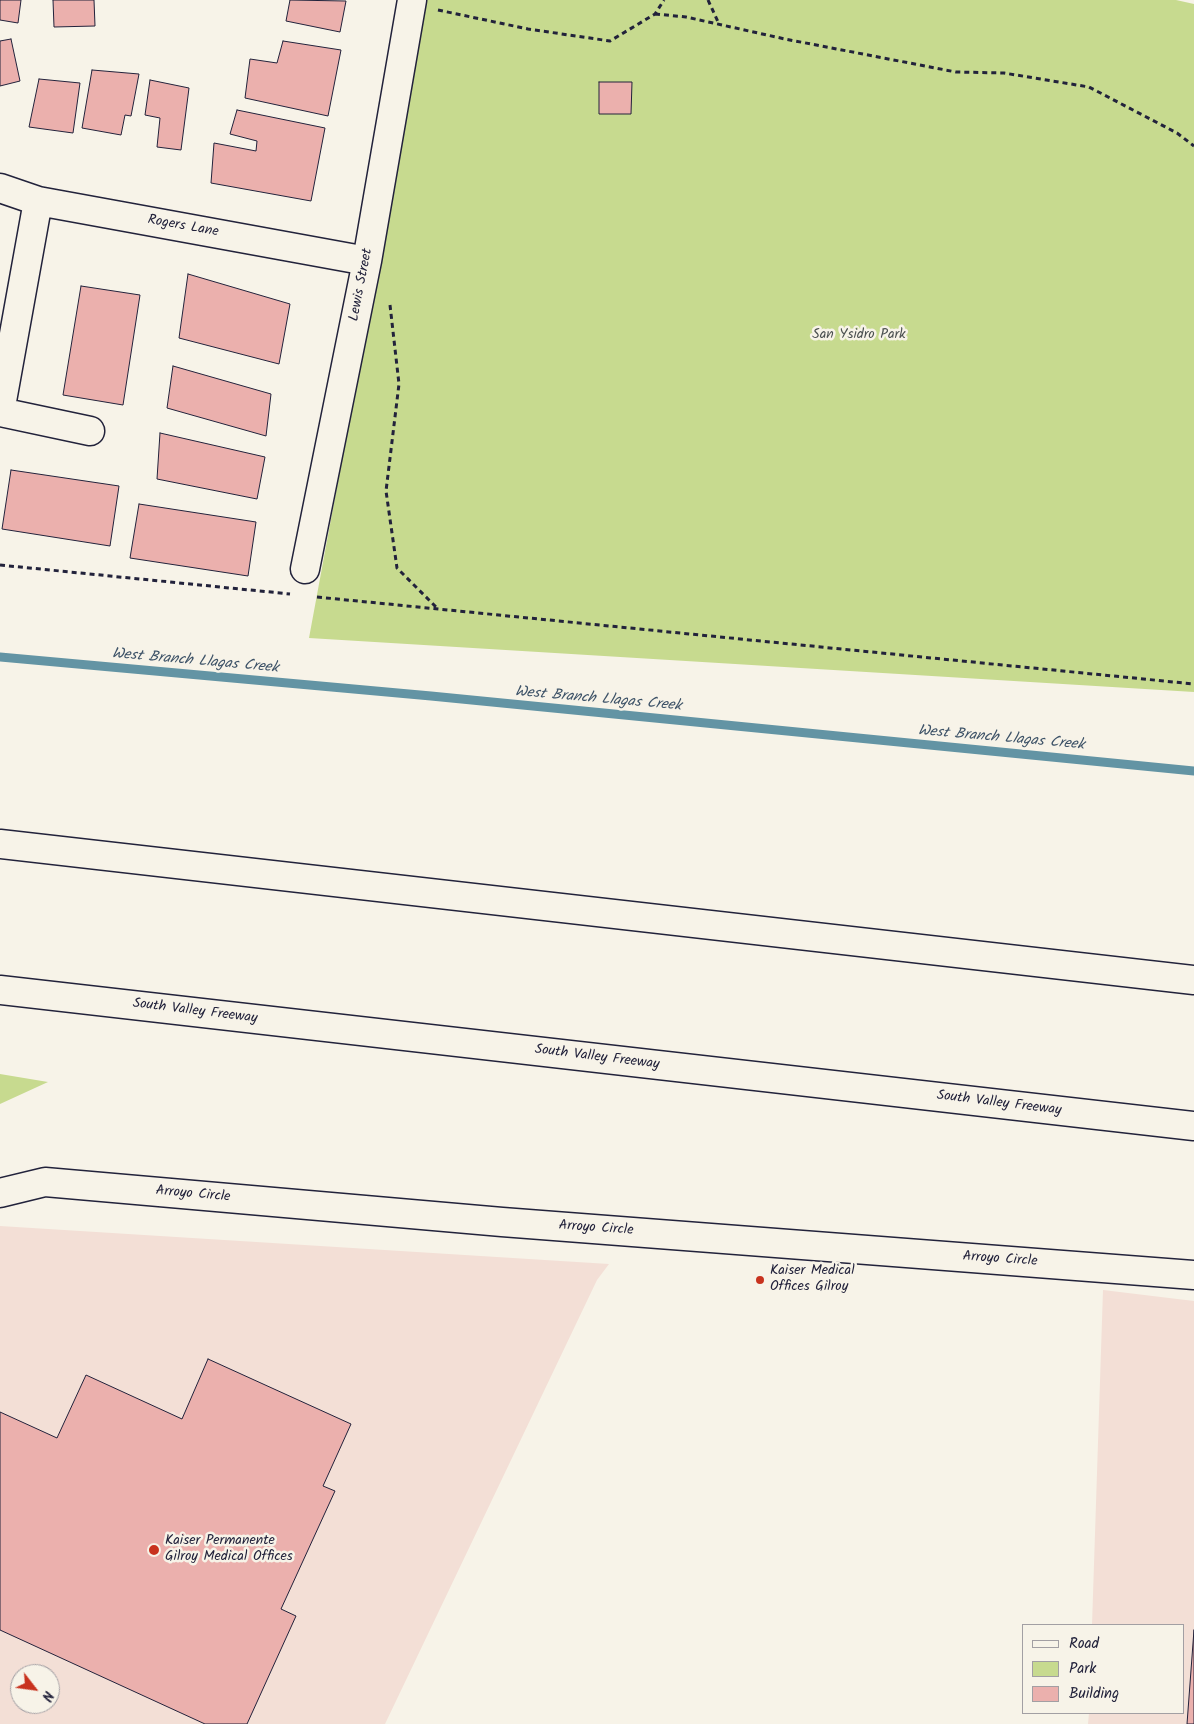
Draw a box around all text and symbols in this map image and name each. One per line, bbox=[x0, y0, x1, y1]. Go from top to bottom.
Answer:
street label: Rogers Lane bbox=[146, 213, 220, 241]
street label: Lewis Street bbox=[347, 247, 377, 323]
park label: San Ysidro Park bbox=[812, 328, 906, 344]
water label: West Branch Llagas Creek bbox=[111, 646, 279, 678]
water label: West Branch Llagas Creek bbox=[514, 684, 682, 716]
water label: West Branch Llagas Creek bbox=[917, 723, 1085, 755]
street label: South Valley Freeway bbox=[132, 996, 258, 1028]
street label: South Valley Freeway bbox=[534, 1042, 660, 1074]
street label: South Valley Freeway bbox=[936, 1088, 1062, 1120]
street label: Arroyo Circle bbox=[155, 1183, 231, 1207]
street label: Arroyo Circle bbox=[558, 1218, 634, 1240]
street label: Arroyo Circle bbox=[962, 1249, 1038, 1271]
place label: Kaiser Medical Offices Gilroy bbox=[770, 1264, 855, 1296]
marker: Kaiser Medical Offices Gilroy bbox=[754, 1274, 766, 1286]
place label: Kaiser Permanente Gilroy Medical Offices bbox=[165, 1534, 293, 1566]
marker: Kaiser Permanente Gilroy Medical Offices bbox=[147, 1543, 161, 1557]
legend bbox=[1022, 1624, 1184, 1714]
text: Road bbox=[1069, 1632, 1099, 1656]
text: Park bbox=[1069, 1657, 1096, 1681]
north arrow bbox=[10, 1664, 60, 1714]
text: Building bbox=[1069, 1682, 1119, 1706]
text: N bbox=[35, 1687, 59, 1705]

